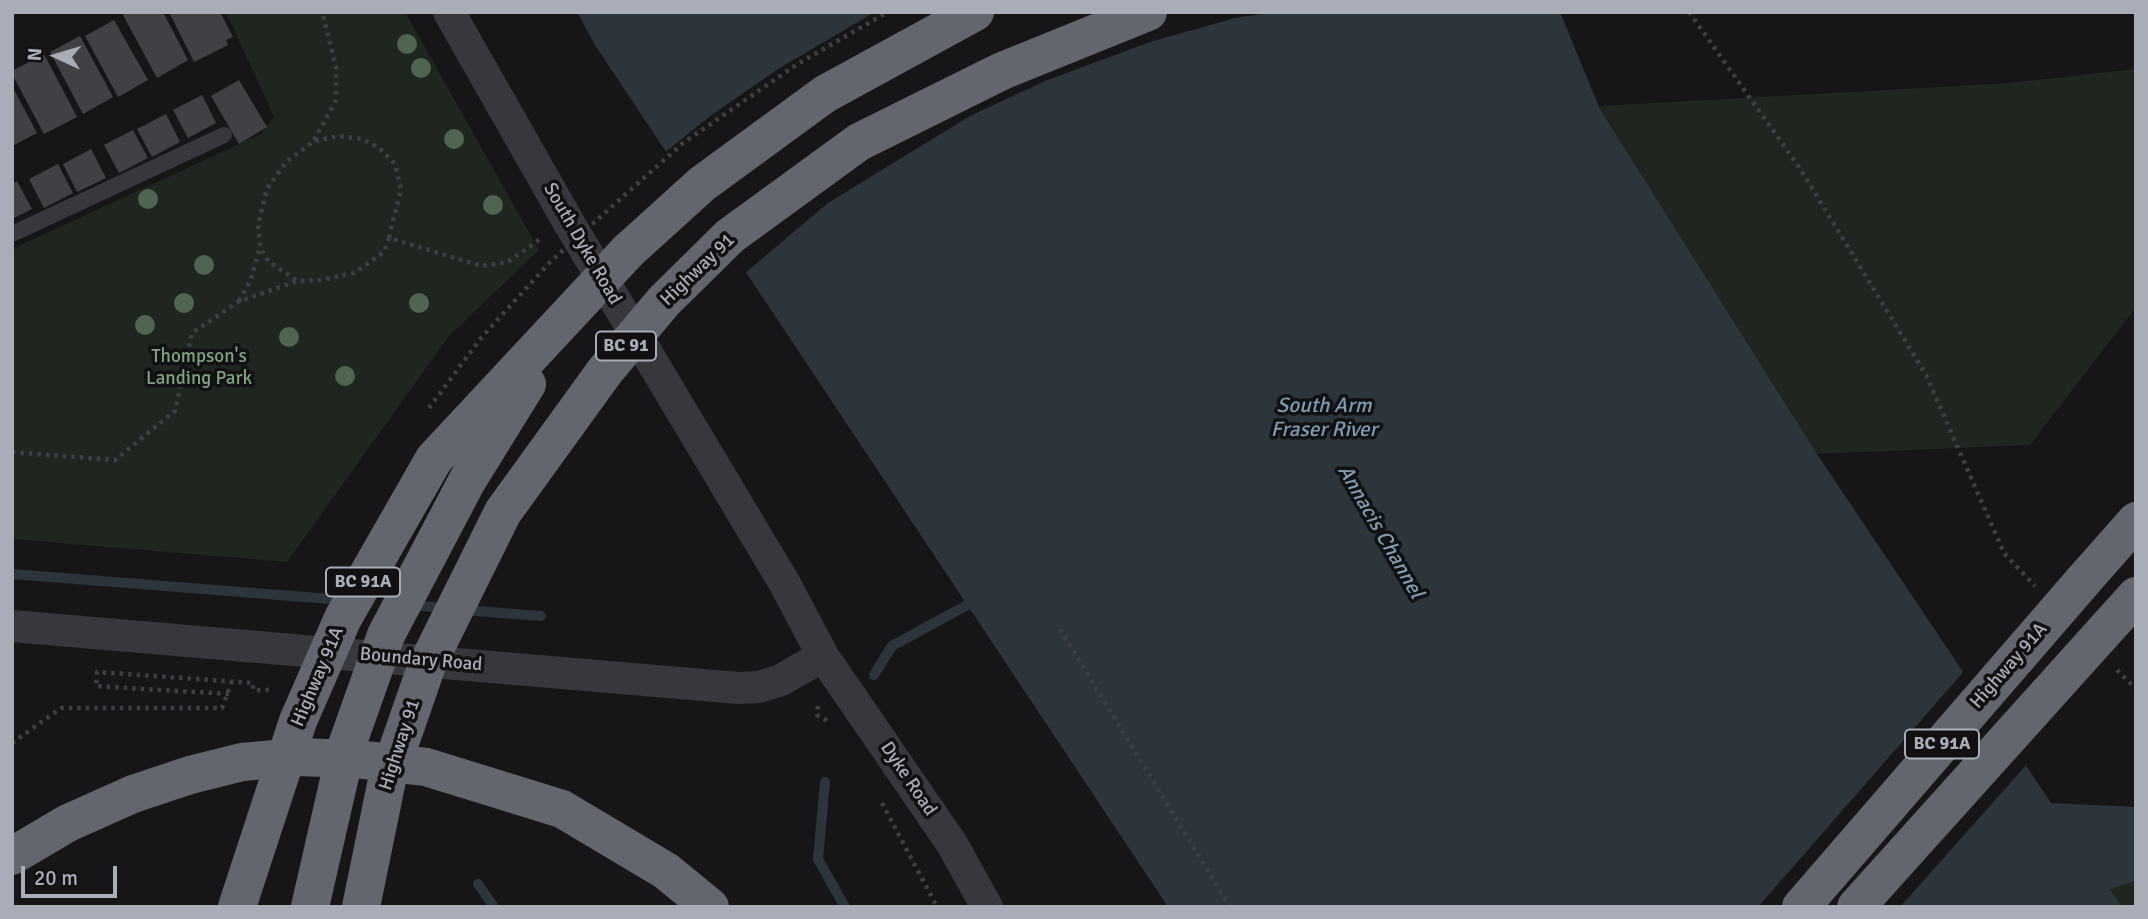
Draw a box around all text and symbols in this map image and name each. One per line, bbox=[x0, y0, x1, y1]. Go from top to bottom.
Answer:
north arrow bbox=[21, 21, 91, 91]
text: N bbox=[23, 47, 47, 62]
street label: South Dyke Road bbox=[538, 179, 626, 309]
street label: Highway 91 bbox=[656, 229, 740, 311]
road number: BC 91 bbox=[596, 332, 656, 360]
park label: Thompson's Landing Park bbox=[146, 346, 252, 390]
water label: South Arm Fraser River bbox=[1271, 393, 1377, 443]
water label: Annacis Channel bbox=[1332, 461, 1428, 603]
road number: BC 91A bbox=[326, 568, 400, 596]
street label: Highway 91A bbox=[1966, 618, 2052, 714]
street label: Highway 91A bbox=[287, 624, 349, 730]
street label: Boundary Road bbox=[359, 643, 483, 677]
street label: Highway 91 bbox=[375, 697, 425, 793]
road number: BC 91A bbox=[1905, 730, 1979, 758]
street label: Dyke Road bbox=[875, 738, 941, 820]
scale bar bbox=[24, 852, 121, 896]
text: 20 m bbox=[34, 865, 78, 891]

